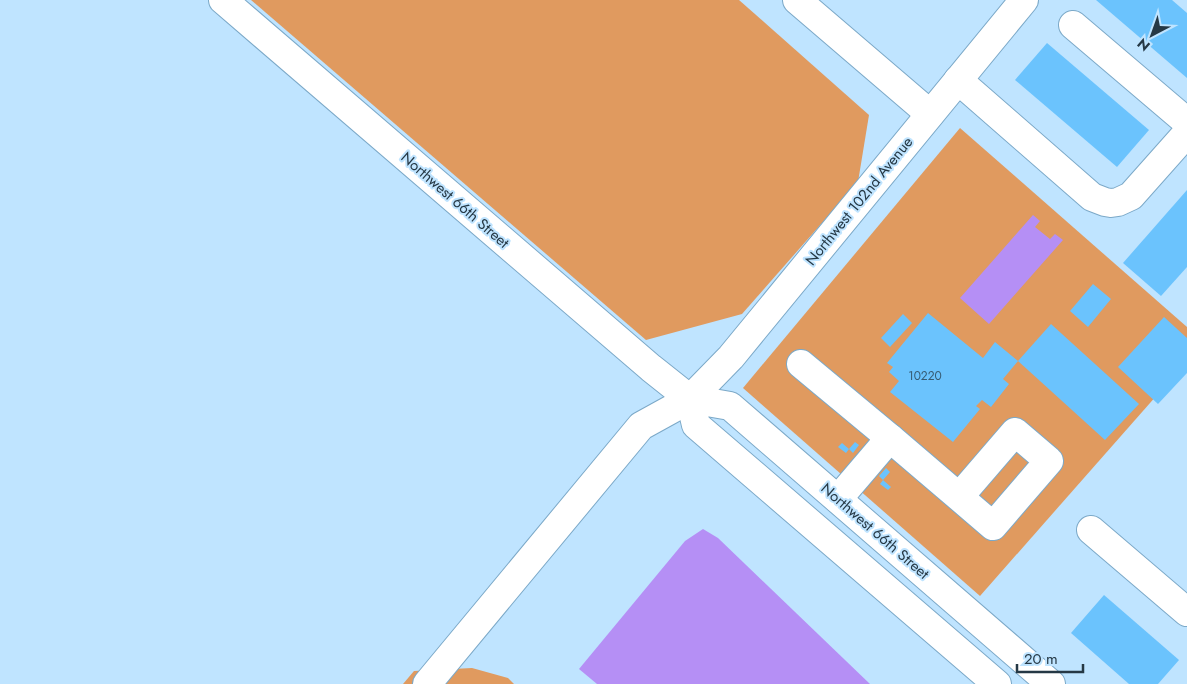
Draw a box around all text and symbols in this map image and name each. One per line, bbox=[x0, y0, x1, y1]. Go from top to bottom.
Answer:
north arrow bbox=[1127, 10, 1177, 60]
text: N bbox=[1133, 34, 1154, 56]
street label: Northwest 102nd Avenue bbox=[800, 132, 918, 270]
street label: Northwest 66th Street bbox=[396, 147, 514, 254]
house number: 10220 bbox=[908, 367, 942, 385]
street label: Northwest 66th Street bbox=[816, 478, 934, 585]
scale bar bbox=[1017, 642, 1083, 674]
text: 20 m bbox=[1024, 648, 1058, 670]

